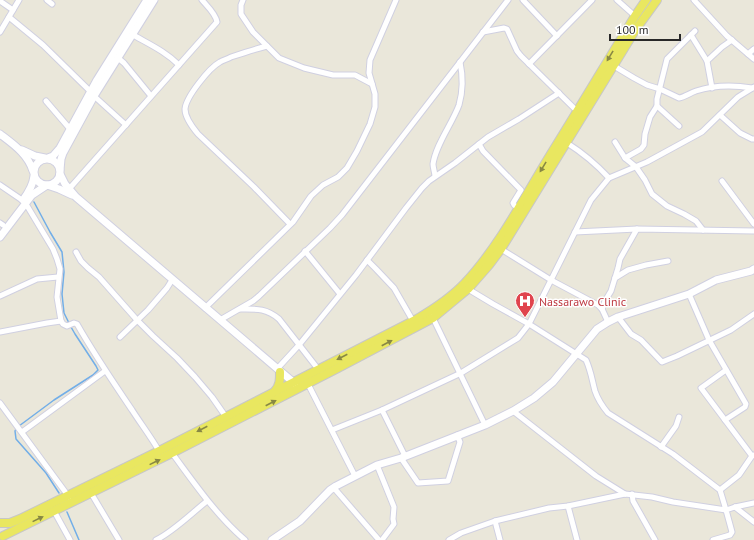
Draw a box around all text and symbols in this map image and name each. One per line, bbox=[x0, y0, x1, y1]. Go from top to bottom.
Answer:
scale bar bbox=[610, 16, 680, 42]
text: 100 m bbox=[616, 22, 649, 37]
one-way arrow bbox=[607, 50, 614, 62]
one-way arrow bbox=[539, 161, 546, 173]
hospital icon: Nassarawo Clinic bbox=[514, 290, 536, 318]
place label: Nassarawo Clinic bbox=[539, 294, 627, 309]
one-way arrow bbox=[381, 340, 392, 346]
one-way arrow bbox=[336, 354, 348, 360]
one-way arrow bbox=[265, 399, 277, 406]
one-way arrow bbox=[196, 426, 207, 433]
one-way arrow bbox=[149, 459, 161, 465]
one-way arrow bbox=[33, 515, 44, 522]

